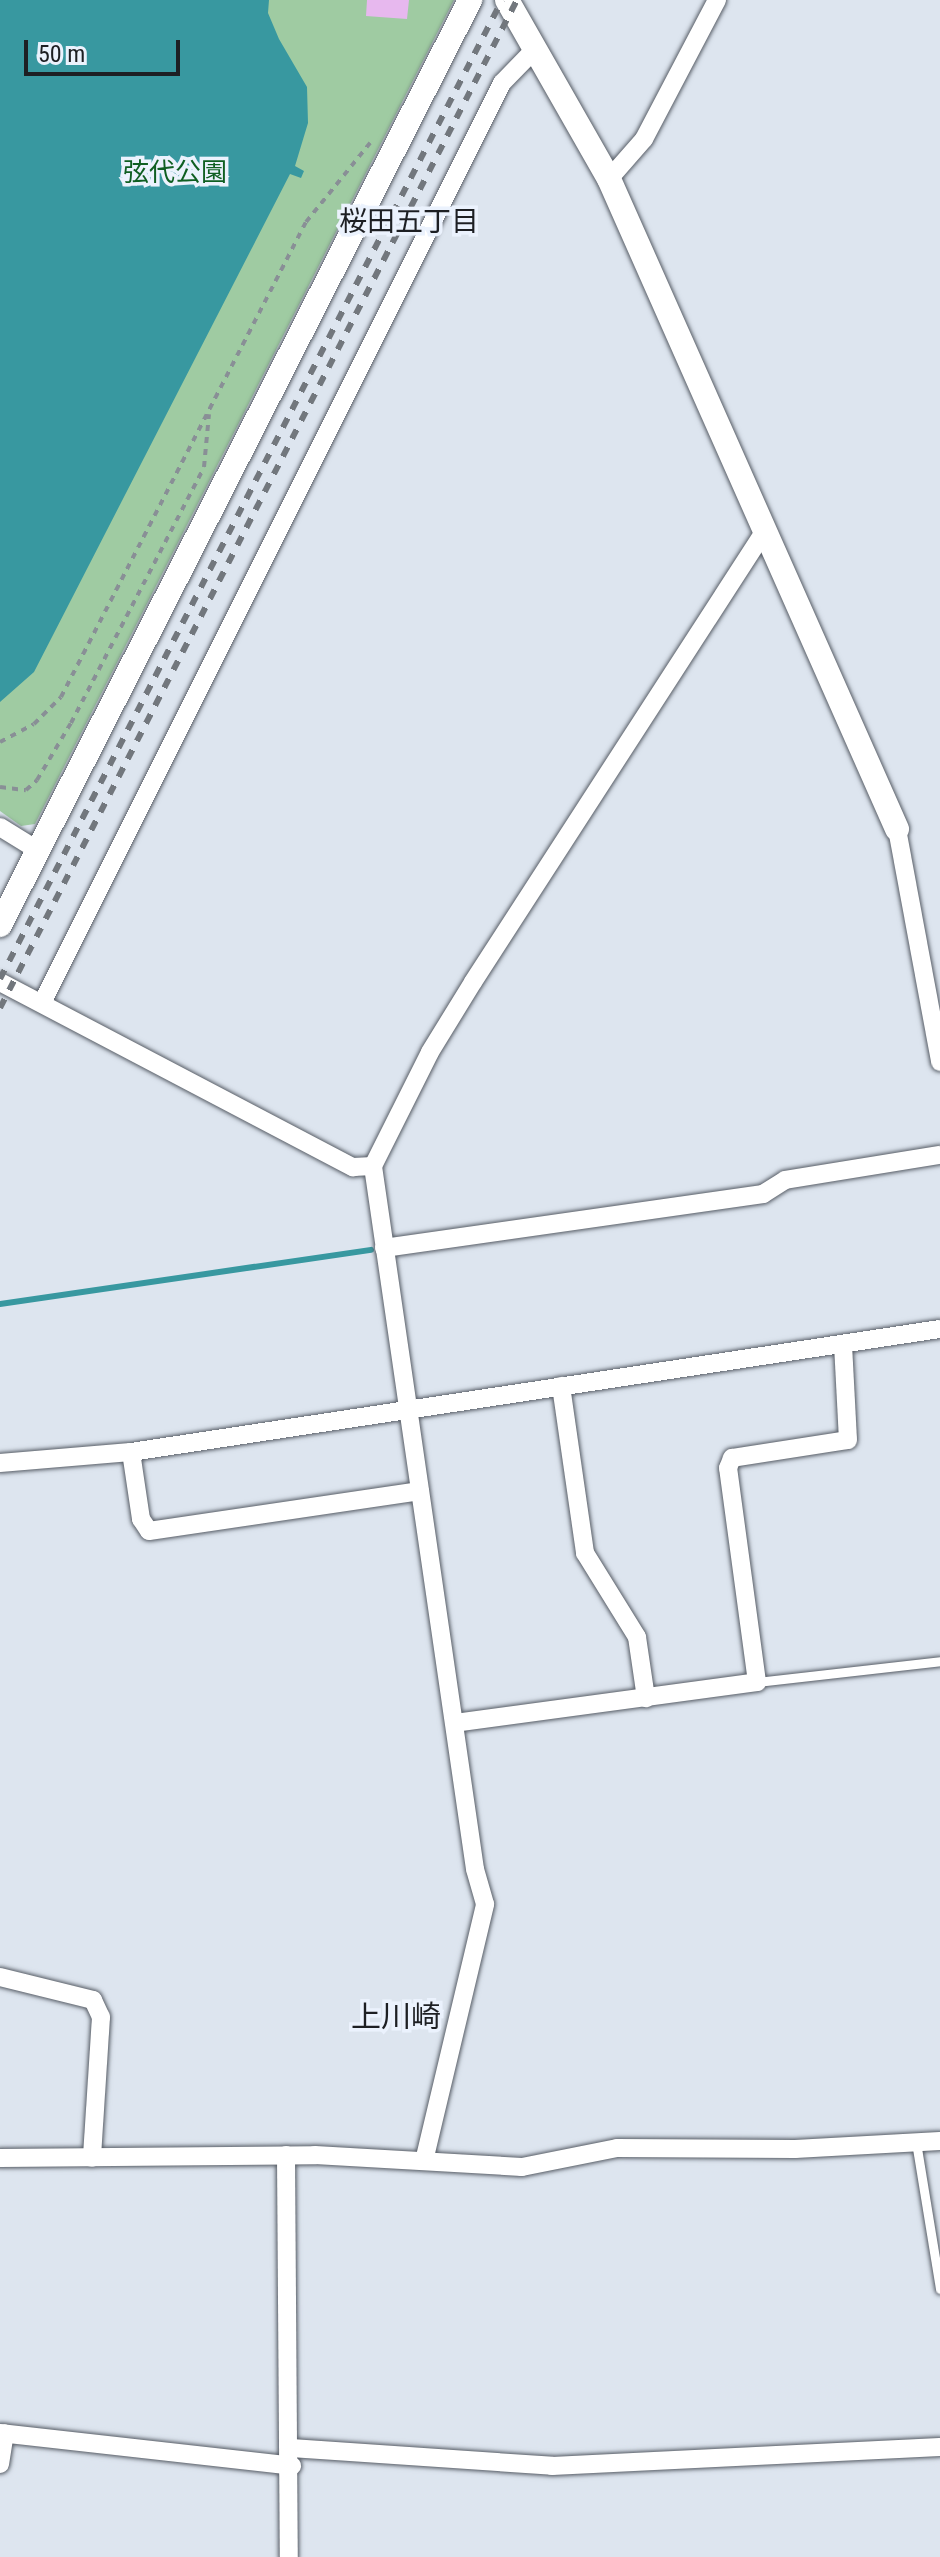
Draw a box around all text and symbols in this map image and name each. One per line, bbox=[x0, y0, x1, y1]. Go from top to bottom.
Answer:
scale bar bbox=[28, 24, 184, 74]
text: 50 m bbox=[38, 40, 85, 68]
park label: 弦代公園 bbox=[123, 157, 227, 189]
district label: 桜田五丁目 bbox=[339, 205, 479, 239]
district label: 上川崎 bbox=[351, 1999, 441, 2035]

